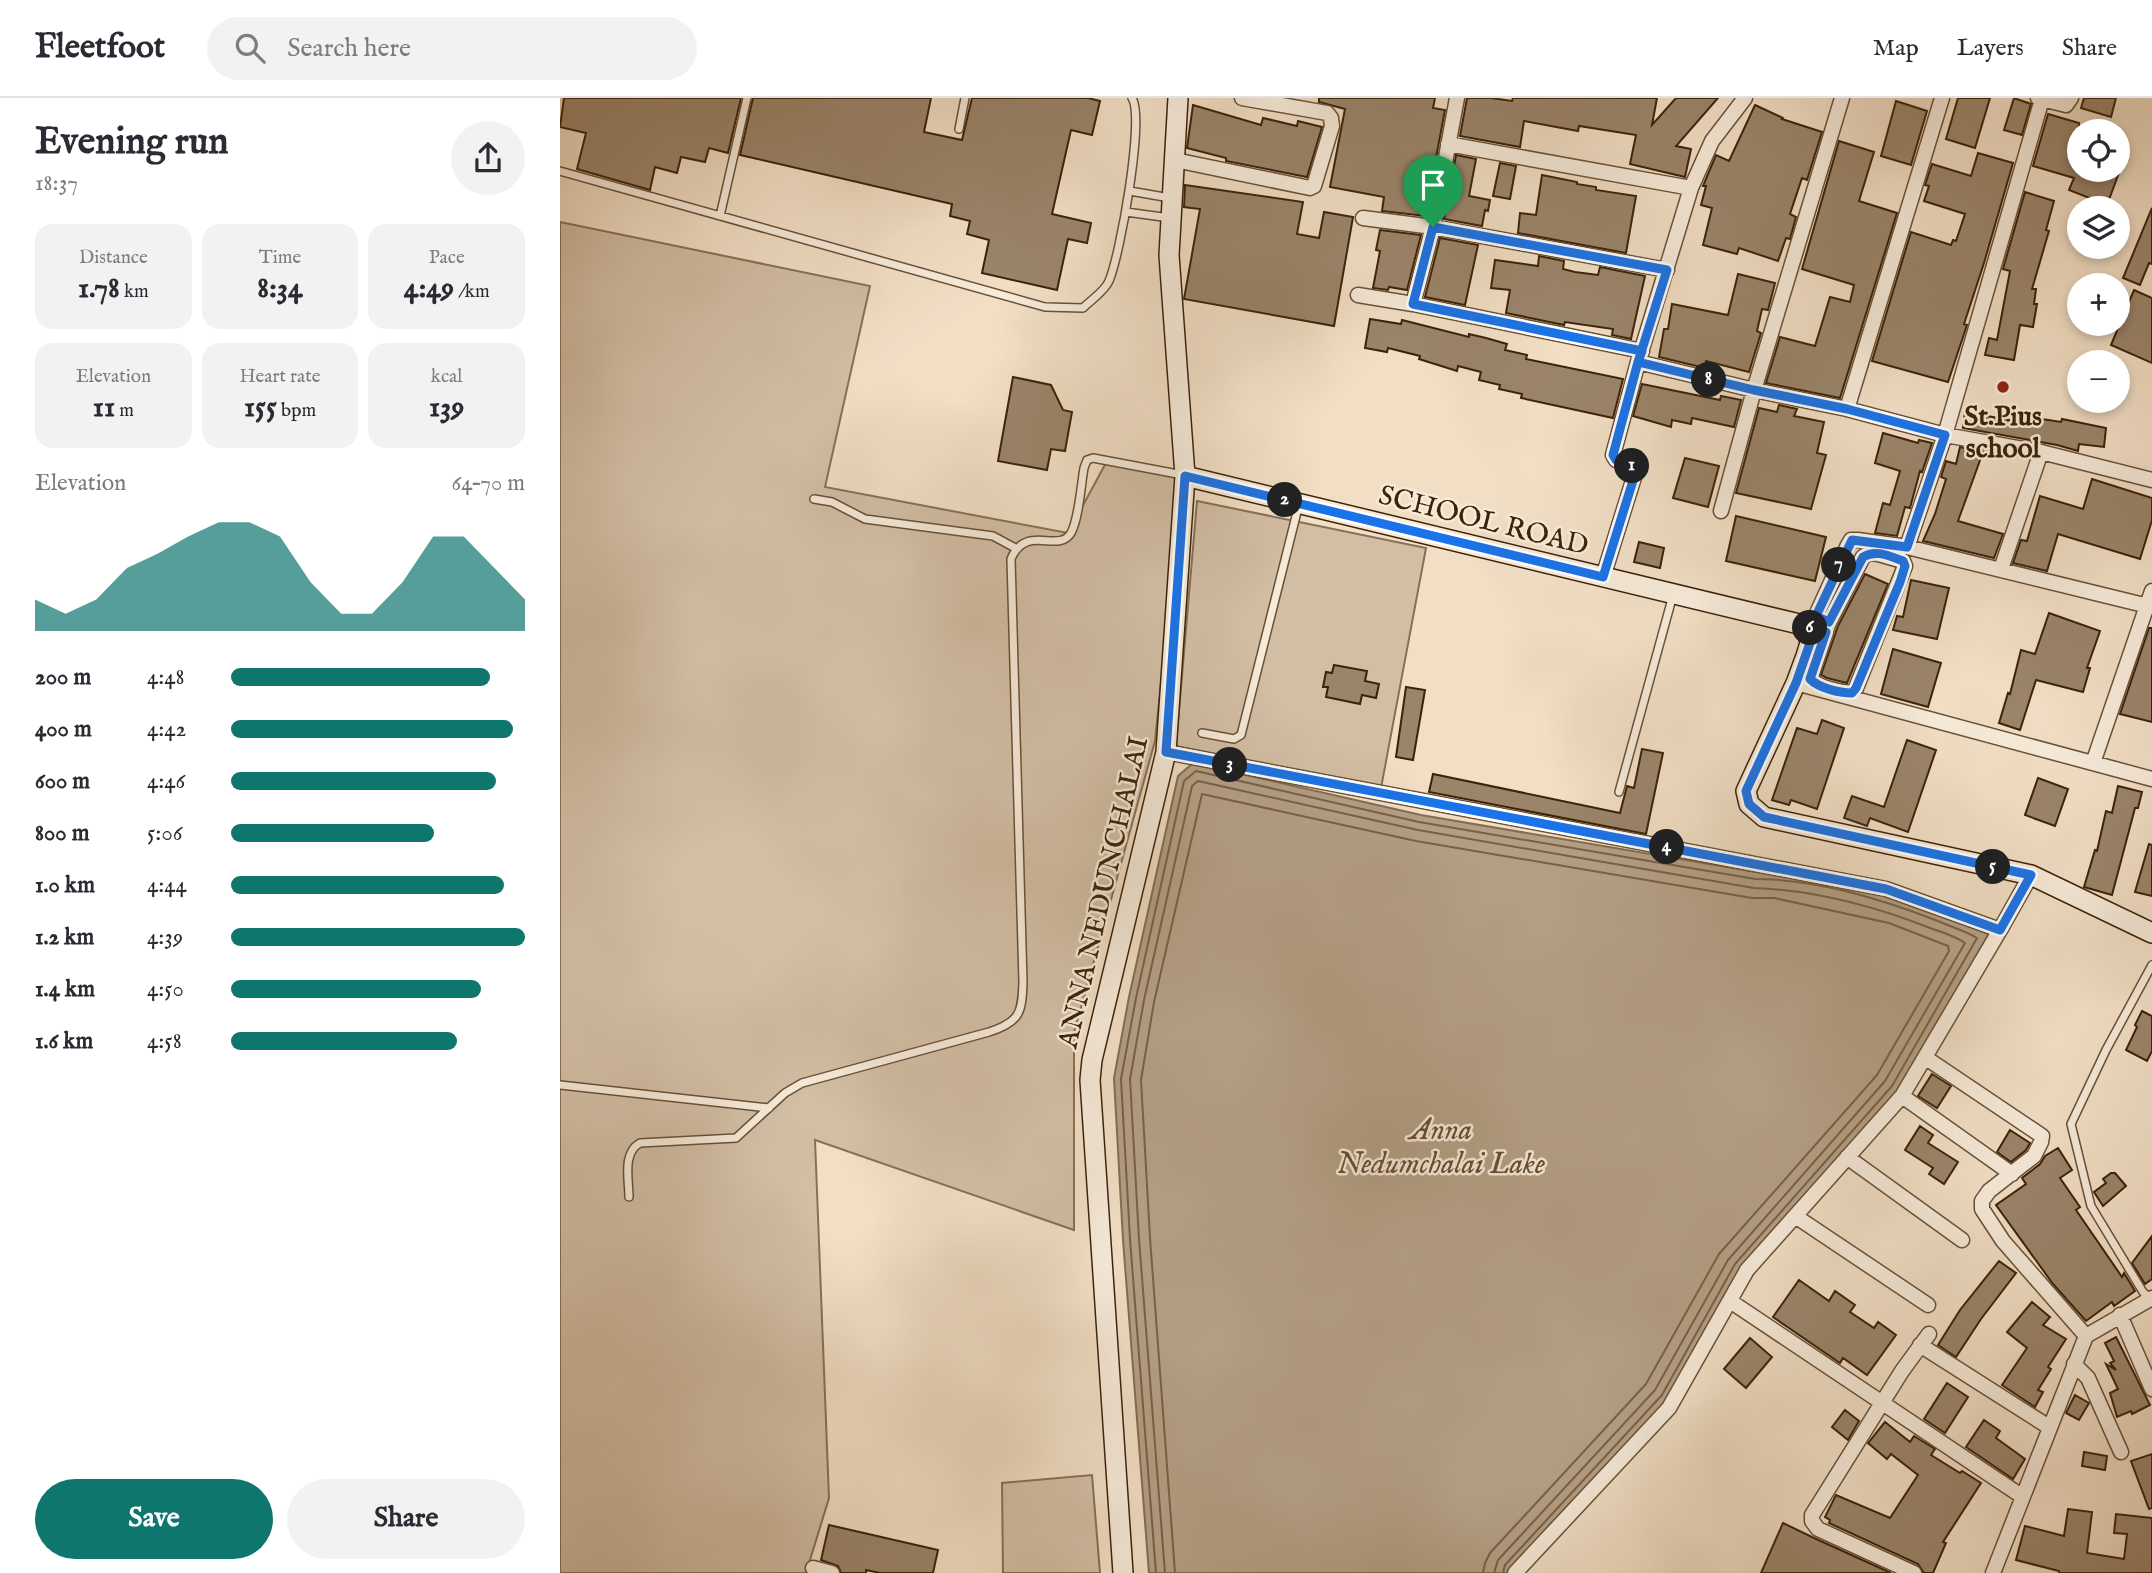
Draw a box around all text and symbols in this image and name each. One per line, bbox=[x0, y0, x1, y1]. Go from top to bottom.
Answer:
search box bbox=[207, 17, 697, 80]
text: Fleetfoot bbox=[35, 27, 165, 69]
icon: search bbox=[231, 29, 269, 67]
text: Search here bbox=[287, 32, 411, 65]
text: Map bbox=[1873, 33, 1919, 64]
text: Layers bbox=[1957, 33, 2024, 64]
text: Share bbox=[2062, 33, 2117, 64]
text: Evening run bbox=[35, 119, 229, 167]
map controls bbox=[2067, 119, 2130, 413]
button: locate bbox=[2067, 119, 2130, 182]
button: share bbox=[451, 121, 525, 195]
pin bbox=[1403, 155, 1463, 227]
icon: arrive bbox=[1414, 166, 1452, 204]
text: 18:37 bbox=[35, 169, 78, 198]
button: layers bbox=[2067, 196, 2130, 259]
text: Distance bbox=[79, 246, 148, 270]
text: Time bbox=[259, 246, 301, 270]
text: Pace bbox=[429, 246, 465, 270]
text: 1.78 bbox=[78, 270, 120, 308]
text: 8:34 bbox=[257, 270, 303, 308]
text: 4:49 bbox=[404, 270, 454, 308]
button: + bbox=[2067, 273, 2130, 336]
text: km bbox=[120, 280, 149, 304]
text: /km bbox=[454, 280, 490, 304]
button: − bbox=[2067, 350, 2130, 413]
pin: 8 bbox=[1692, 362, 1726, 398]
text: Elevation bbox=[76, 365, 151, 389]
text: Heart rate bbox=[239, 365, 321, 389]
text: kcal bbox=[431, 365, 463, 389]
text: 8 bbox=[1705, 367, 1712, 391]
marker: St.Pius school bbox=[1995, 379, 2011, 395]
text: 11 bbox=[93, 389, 115, 427]
text: 155 bbox=[244, 389, 277, 427]
text: 139 bbox=[429, 389, 464, 427]
text: m bbox=[115, 399, 134, 423]
text: bpm bbox=[277, 399, 316, 423]
place label: St.Pius school bbox=[1964, 400, 2042, 467]
pin: 1 bbox=[1614, 448, 1650, 484]
text: 1 bbox=[1628, 453, 1635, 477]
text: Elevation bbox=[35, 469, 126, 498]
text: 64–70 m bbox=[451, 469, 525, 498]
street label: SCHOOL ROAD bbox=[1375, 478, 1592, 564]
pin: 2 bbox=[1268, 482, 1302, 518]
text: 2 bbox=[1280, 487, 1289, 511]
pin: 7 bbox=[1822, 547, 1856, 582]
text: 7 bbox=[1834, 552, 1843, 576]
pin: 6 bbox=[1792, 610, 1828, 646]
text: 6 bbox=[1805, 615, 1814, 639]
text: 200 m bbox=[35, 663, 91, 692]
text: 4:48 bbox=[147, 663, 185, 692]
text: 400 m bbox=[35, 715, 92, 744]
text: 4:42 bbox=[147, 715, 186, 744]
street label: ANNA NEDUNCHALAI bbox=[1051, 733, 1157, 1053]
pin: 3 bbox=[1212, 748, 1248, 782]
text: 3 bbox=[1226, 752, 1233, 776]
text: 600 m bbox=[35, 767, 90, 796]
text: 4:46 bbox=[147, 767, 185, 796]
text: 800 m bbox=[35, 819, 89, 848]
text: 5:06 bbox=[147, 819, 182, 848]
pin: 4 bbox=[1650, 830, 1684, 864]
text: 4 bbox=[1662, 834, 1671, 858]
pin: 5 bbox=[1976, 850, 2010, 884]
text: 5 bbox=[1989, 854, 1996, 878]
text: 1.0 km bbox=[35, 871, 95, 900]
text: 4:44 bbox=[147, 871, 187, 900]
text: 1.2 km bbox=[35, 923, 94, 952]
text: 4:39 bbox=[147, 923, 183, 952]
text: 1.4 km bbox=[35, 975, 95, 1004]
text: 4:50 bbox=[147, 975, 184, 1004]
text: 1.6 km bbox=[35, 1027, 93, 1056]
text: 4:58 bbox=[147, 1027, 182, 1056]
water label: Anna Nedumchalai Lake bbox=[1337, 1112, 1545, 1184]
button: Save bbox=[35, 1479, 273, 1559]
button: Share bbox=[287, 1479, 525, 1559]

